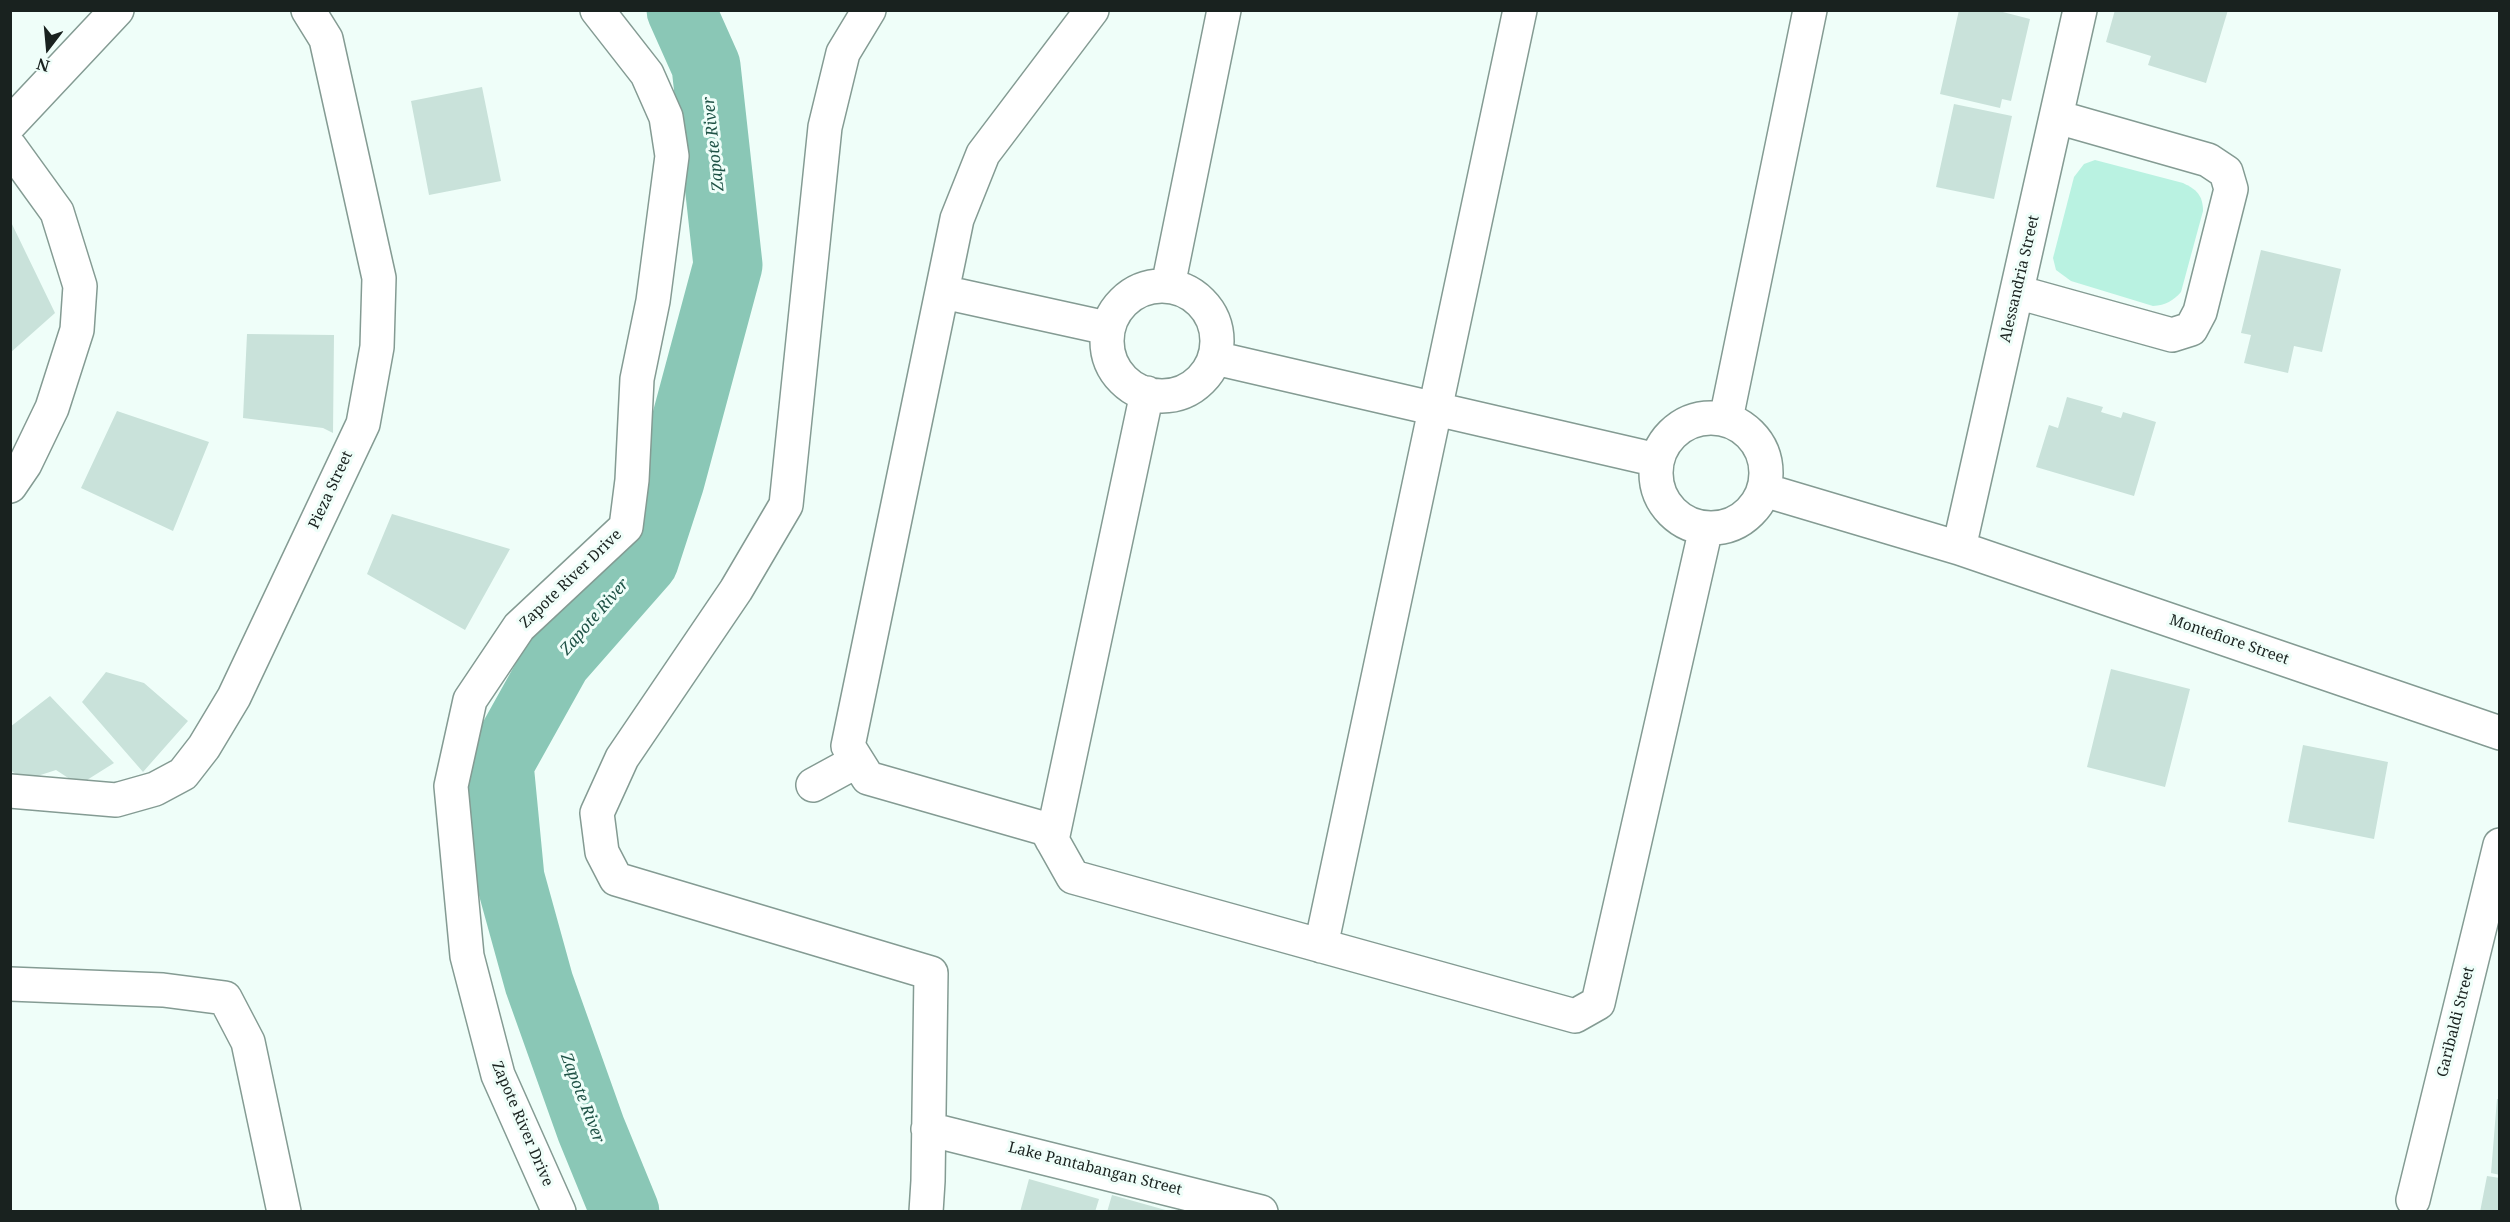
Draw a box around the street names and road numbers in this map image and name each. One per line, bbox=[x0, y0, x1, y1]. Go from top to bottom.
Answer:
street label: Alessandria Street bbox=[1997, 214, 2043, 344]
street label: Pieza Street bbox=[305, 448, 357, 532]
street label: Zapote River Drive bbox=[516, 526, 626, 632]
street label: Montefiore Street bbox=[2167, 611, 2291, 669]
street label: Garibaldi Street bbox=[2434, 965, 2478, 1079]
street label: Zapote River Drive bbox=[487, 1059, 557, 1189]
street label: Lake Pantabangan Street bbox=[1006, 1139, 1184, 1199]

